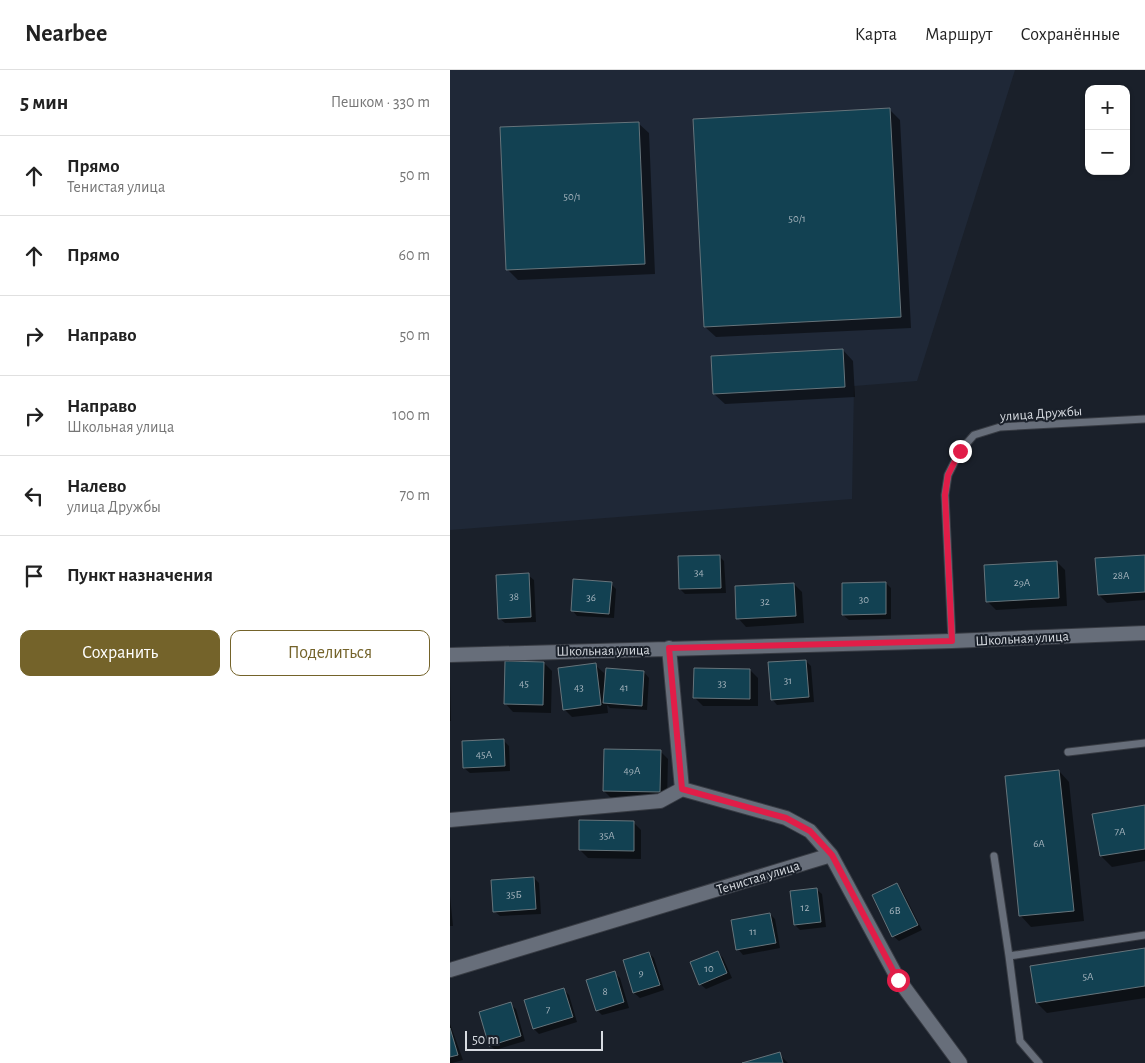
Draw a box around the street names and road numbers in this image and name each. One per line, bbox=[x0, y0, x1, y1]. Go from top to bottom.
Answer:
street label: улица Дружбы bbox=[999, 404, 1083, 424]
street label: Школьная улица bbox=[975, 630, 1070, 648]
street label: Школьная улица bbox=[556, 643, 651, 659]
street label: Тенистая улица bbox=[715, 859, 802, 897]

